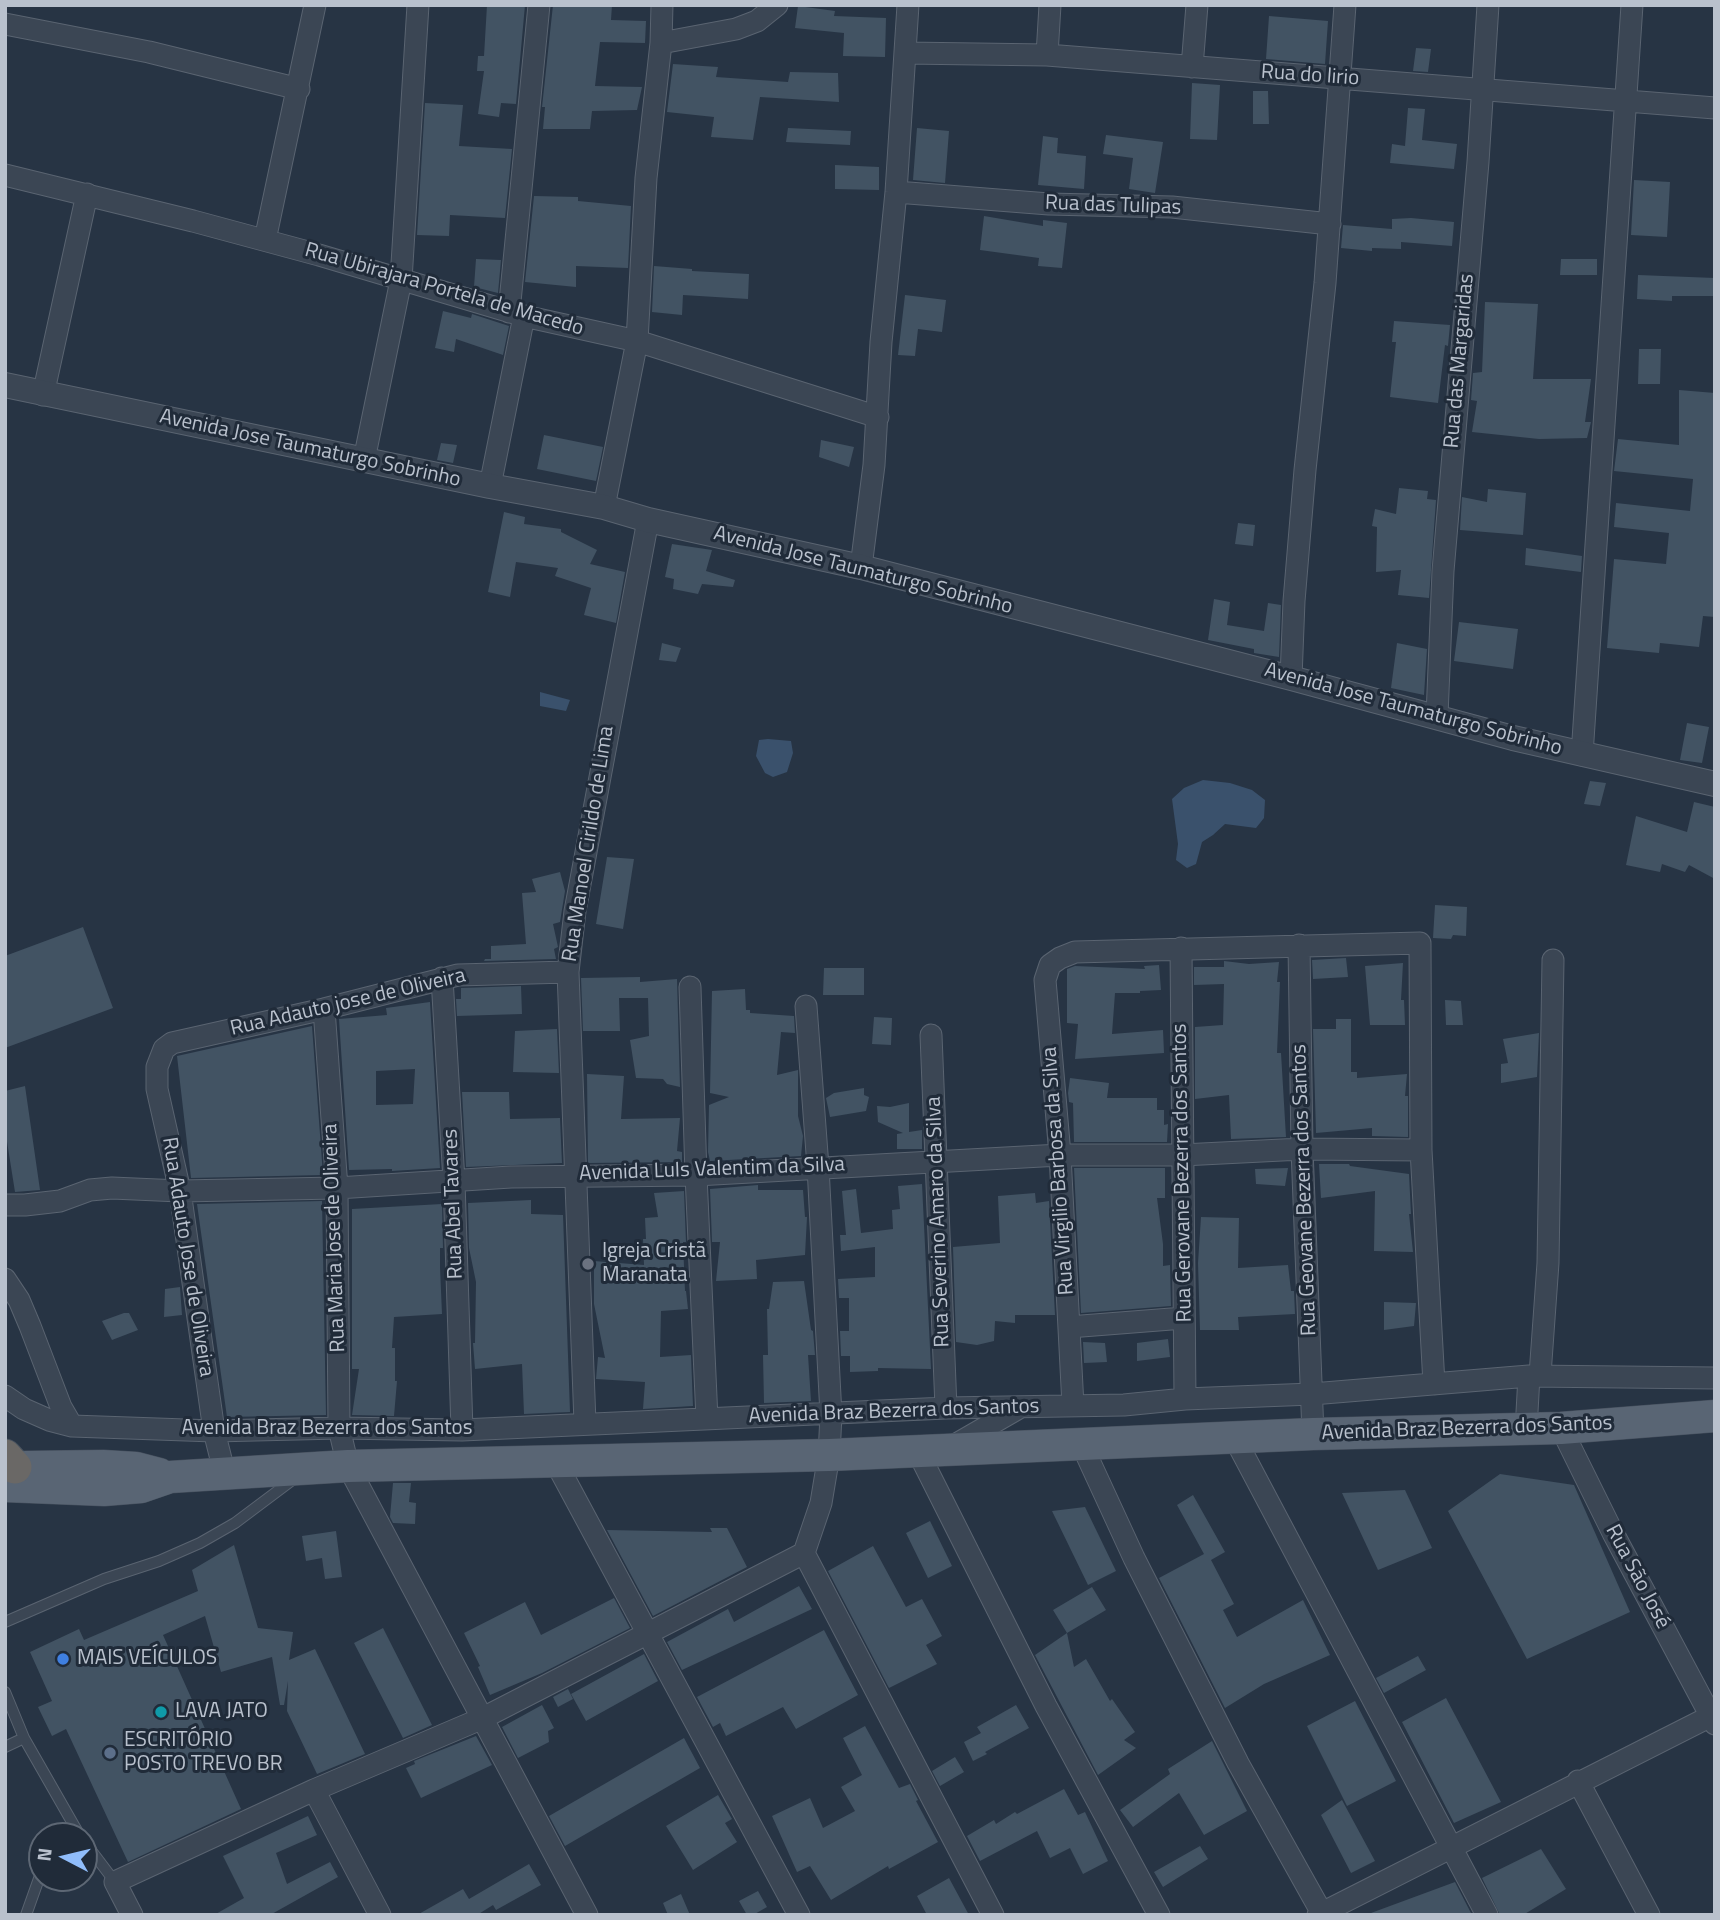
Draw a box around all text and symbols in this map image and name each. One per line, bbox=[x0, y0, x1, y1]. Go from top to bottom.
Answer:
street label: Rua do lirio bbox=[1260, 60, 1360, 92]
street label: Rua das Tulipas bbox=[1044, 191, 1182, 221]
street label: Rua Ubirajara Portela de Macedo bbox=[302, 238, 586, 342]
street label: Rua das Margaridas bbox=[1440, 273, 1480, 449]
street label: Avenida Jose Taumaturgo Sobrinho bbox=[157, 405, 463, 493]
street label: Avenida Jose Taumaturgo Sobrinho bbox=[711, 522, 1015, 620]
street label: Avenida Jose Taumaturgo Sobrinho bbox=[1262, 658, 1564, 762]
street label: Rua Manoel Cirildo de Lima bbox=[558, 724, 620, 964]
street label: Rua Adauto jose de Oliveira bbox=[228, 964, 468, 1042]
street label: Rua Gerovane Bezerra dos Santos bbox=[1168, 1023, 1198, 1323]
street label: Rua Geovane Bezerra dos Santos bbox=[1287, 1044, 1323, 1336]
street label: Rua Virgilio Barbosa da Silva bbox=[1038, 1046, 1080, 1296]
street label: Rua Severino Amaro da Silva bbox=[922, 1096, 956, 1348]
street label: Rua Maria Jose de Oliveira bbox=[318, 1123, 352, 1353]
street label: Rua Abel Tavares bbox=[439, 1128, 469, 1280]
street label: Rua Adauto Jose de Oliveira bbox=[156, 1136, 218, 1378]
street label: Avenida LuIs Valentim da Silva bbox=[579, 1153, 845, 1187]
place label: Igreja Cristã Maranata bbox=[602, 1239, 706, 1289]
marker: Igreja Cristã Maranata bbox=[580, 1256, 596, 1272]
street label: Avenida Braz Bezerra dos Santos bbox=[748, 1394, 1040, 1430]
street label: Avenida Braz Bezerra dos Santos bbox=[1321, 1411, 1613, 1447]
street label: Avenida Braz Bezerra dos Santos bbox=[182, 1416, 472, 1442]
street label: Rua São José bbox=[1599, 1521, 1675, 1633]
place label: MAIS VEÍCULOS bbox=[77, 1646, 217, 1672]
marker: MAIS VEÍCULOS bbox=[55, 1651, 71, 1667]
place label: LAVA JATO bbox=[175, 1699, 268, 1725]
marker: LAVA JATO bbox=[153, 1704, 169, 1720]
place label: ESCRITÓRIO POSTO TREVO BR bbox=[124, 1728, 283, 1778]
marker: ESCRITÓRIO POSTO TREVO BR bbox=[102, 1745, 118, 1761]
north arrow bbox=[28, 1822, 98, 1892]
text: N bbox=[28, 1846, 59, 1863]

